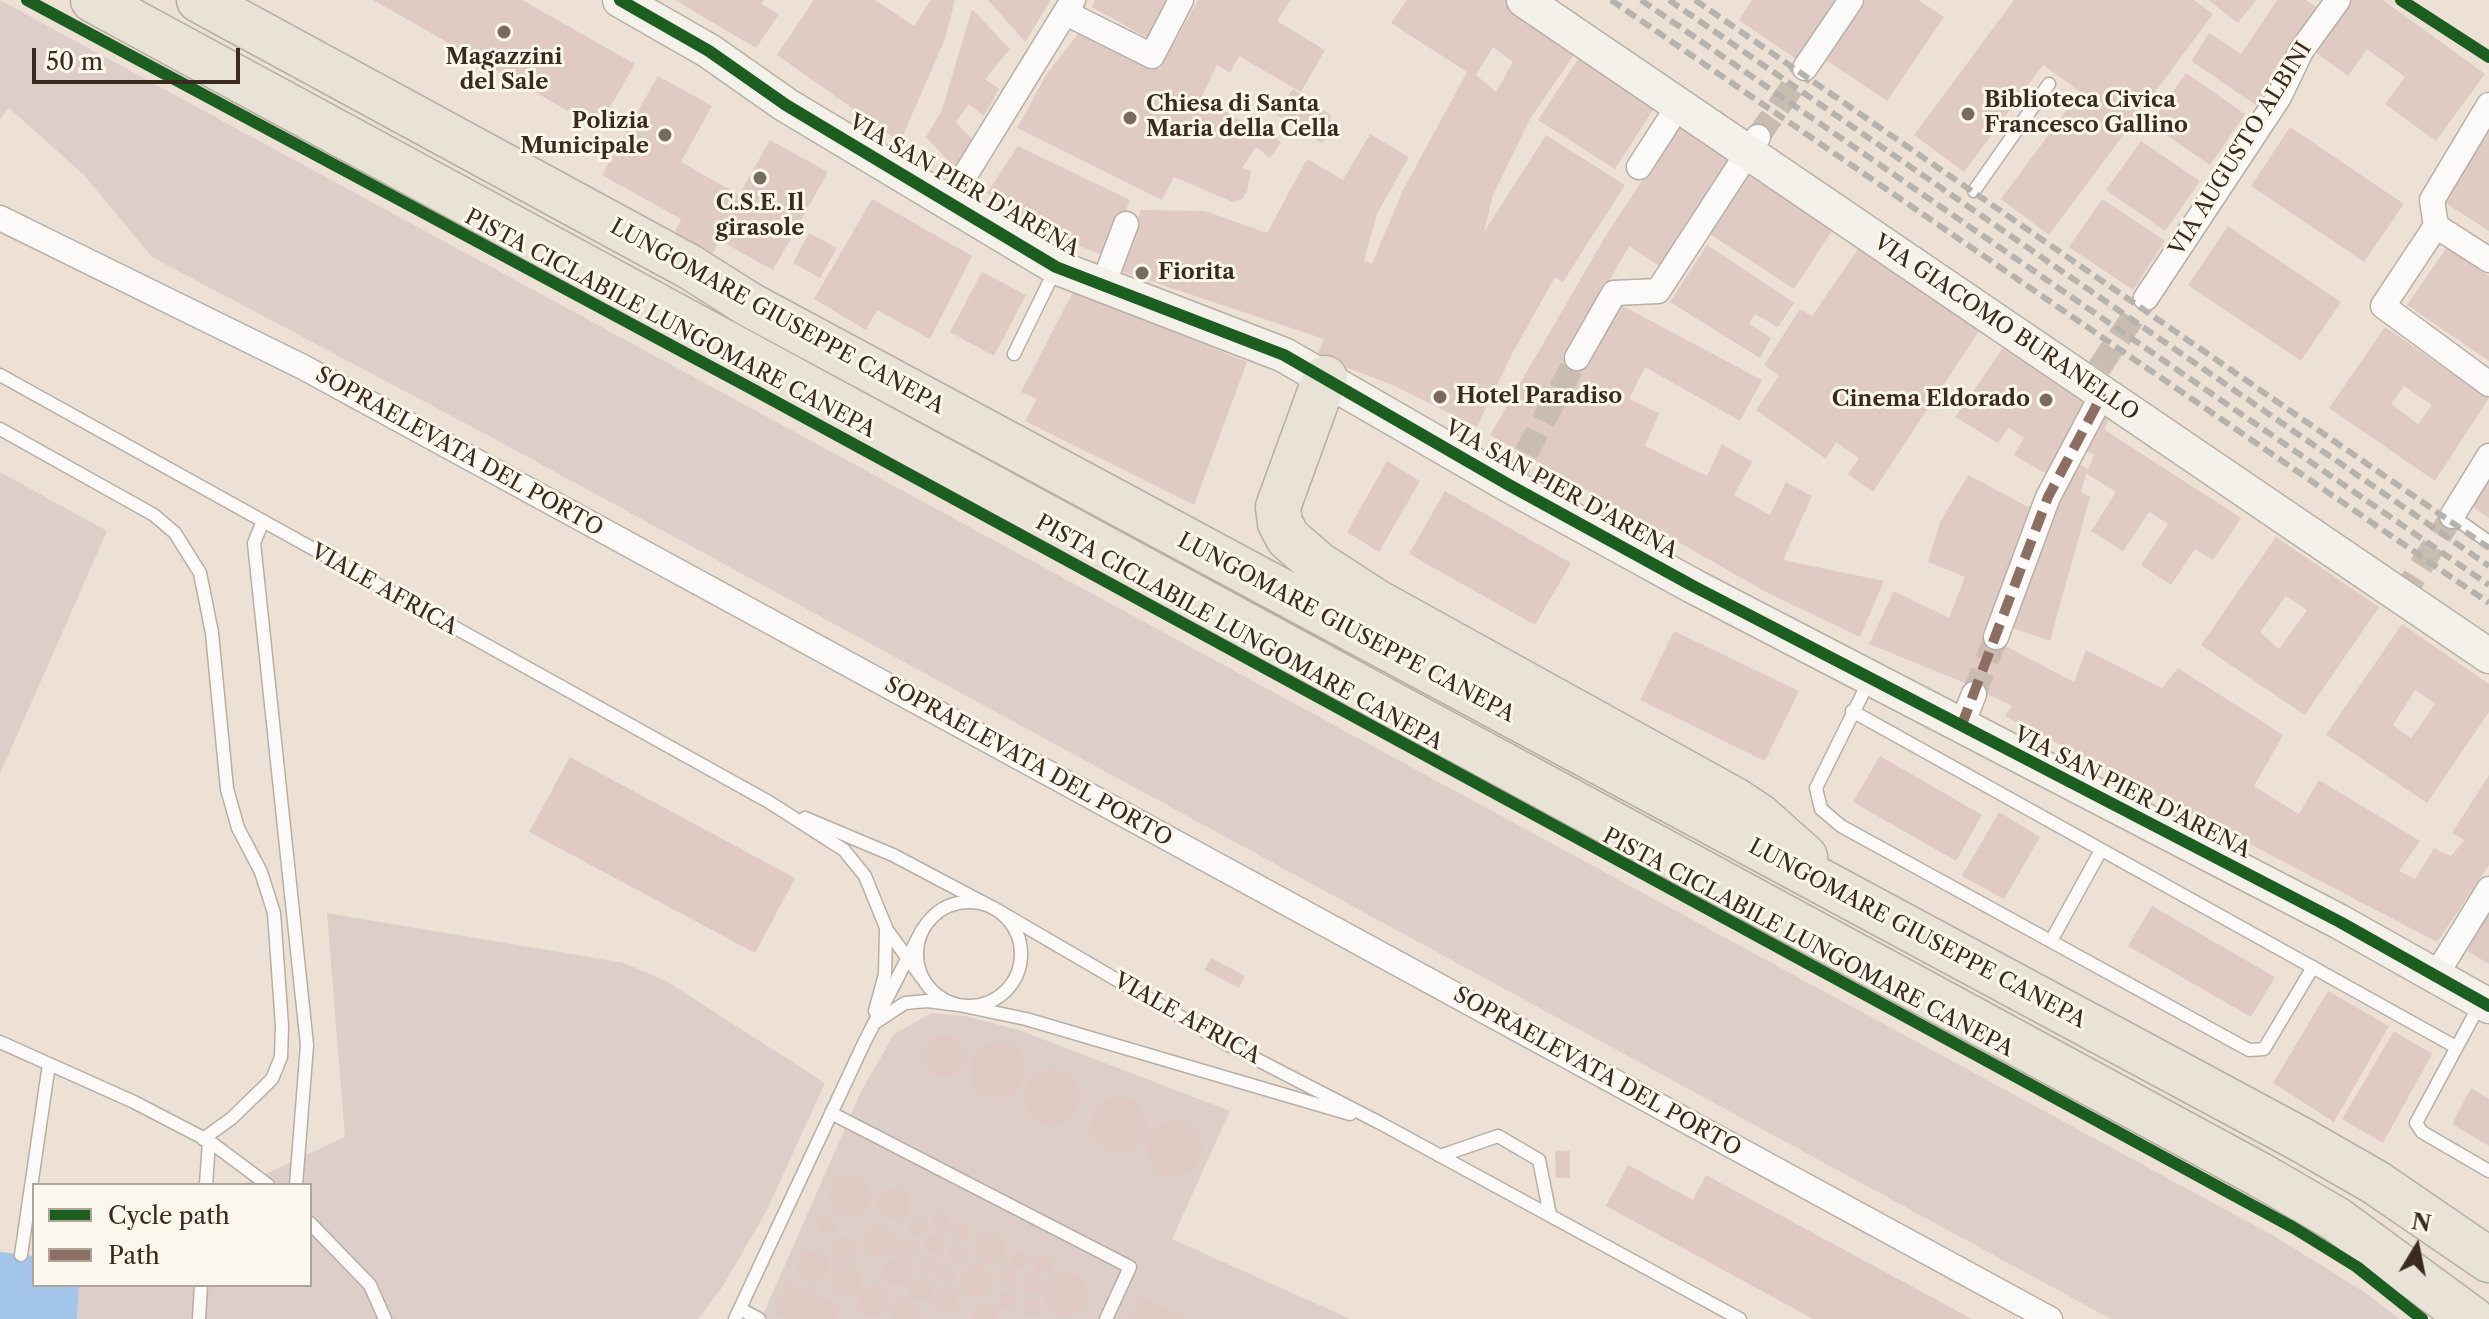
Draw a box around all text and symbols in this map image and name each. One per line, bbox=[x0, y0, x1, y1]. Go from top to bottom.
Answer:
marker: Magazzini del Sale bbox=[495, 23, 513, 41]
scale bar bbox=[36, 32, 244, 82]
street label: VIA AUGUSTO ALBINI bbox=[2164, 37, 2318, 261]
place label: Magazzini del Sale bbox=[446, 45, 562, 96]
text: 50 m bbox=[46, 47, 103, 76]
place label: Biblioteca Civica Francesco Gallino bbox=[1984, 88, 2188, 140]
place label: Chiesa di Santa Maria della Cella bbox=[1146, 92, 1339, 144]
marker: Biblioteca Civica Francesco Gallino bbox=[1959, 105, 1977, 123]
place label: Polizia Municipale bbox=[520, 109, 649, 160]
street label: VIA SAN PIER D'ARENA bbox=[844, 109, 1084, 263]
marker: Chiesa di Santa Maria della Cella bbox=[1121, 109, 1139, 127]
marker: Polizia Municipale bbox=[656, 126, 674, 144]
marker: C.S.E. Il girasole bbox=[751, 169, 769, 187]
place label: C.S.E. Il girasole bbox=[716, 191, 804, 242]
street label: PISTA CICLABILE LUNGOMARE CANEPA bbox=[460, 204, 880, 444]
street label: LUNGOMARE GIUSEPPE CANEPA bbox=[605, 214, 949, 420]
street label: VIA GIACOMO BURANELLO bbox=[1868, 229, 2144, 427]
place label: Fiorita bbox=[1158, 260, 1235, 286]
marker: Fiorita bbox=[1133, 264, 1151, 282]
street label: SOPRAELEVATA DEL PORTO bbox=[311, 362, 607, 542]
place label: Hotel Paradiso bbox=[1456, 384, 1622, 410]
place label: Cinema Eldorado bbox=[1832, 387, 2030, 413]
marker: Hotel Paradiso bbox=[1431, 388, 1449, 406]
marker: Cinema Eldorado bbox=[2037, 391, 2055, 409]
street label: VIA SAN PIER D'ARENA bbox=[1440, 415, 1682, 565]
street label: PISTA CICLABILE LUNGOMARE CANEPA bbox=[1031, 510, 1447, 756]
street label: LUNGOMARE GIUSEPPE CANEPA bbox=[1173, 528, 1519, 728]
street label: VIALE AFRICA bbox=[306, 539, 462, 641]
street label: SOPRAELEVATA DEL PORTO bbox=[880, 672, 1176, 852]
street label: VIA SAN PIER D'ARENA bbox=[2009, 722, 2255, 864]
street label: PISTA CICLABILE LUNGOMARE CANEPA bbox=[1598, 823, 2018, 1063]
street label: LUNGOMARE GIUSEPPE CANEPA bbox=[1744, 834, 2090, 1034]
street label: VIALE AFRICA bbox=[1109, 968, 1265, 1070]
street label: SOPRAELEVATA DEL PORTO bbox=[1449, 982, 1745, 1162]
legend bbox=[32, 1183, 312, 1287]
text: Cycle path bbox=[108, 1201, 230, 1230]
north arrow bbox=[2377, 1207, 2457, 1287]
text: N bbox=[2409, 1208, 2433, 1238]
text: Path bbox=[108, 1241, 160, 1270]

